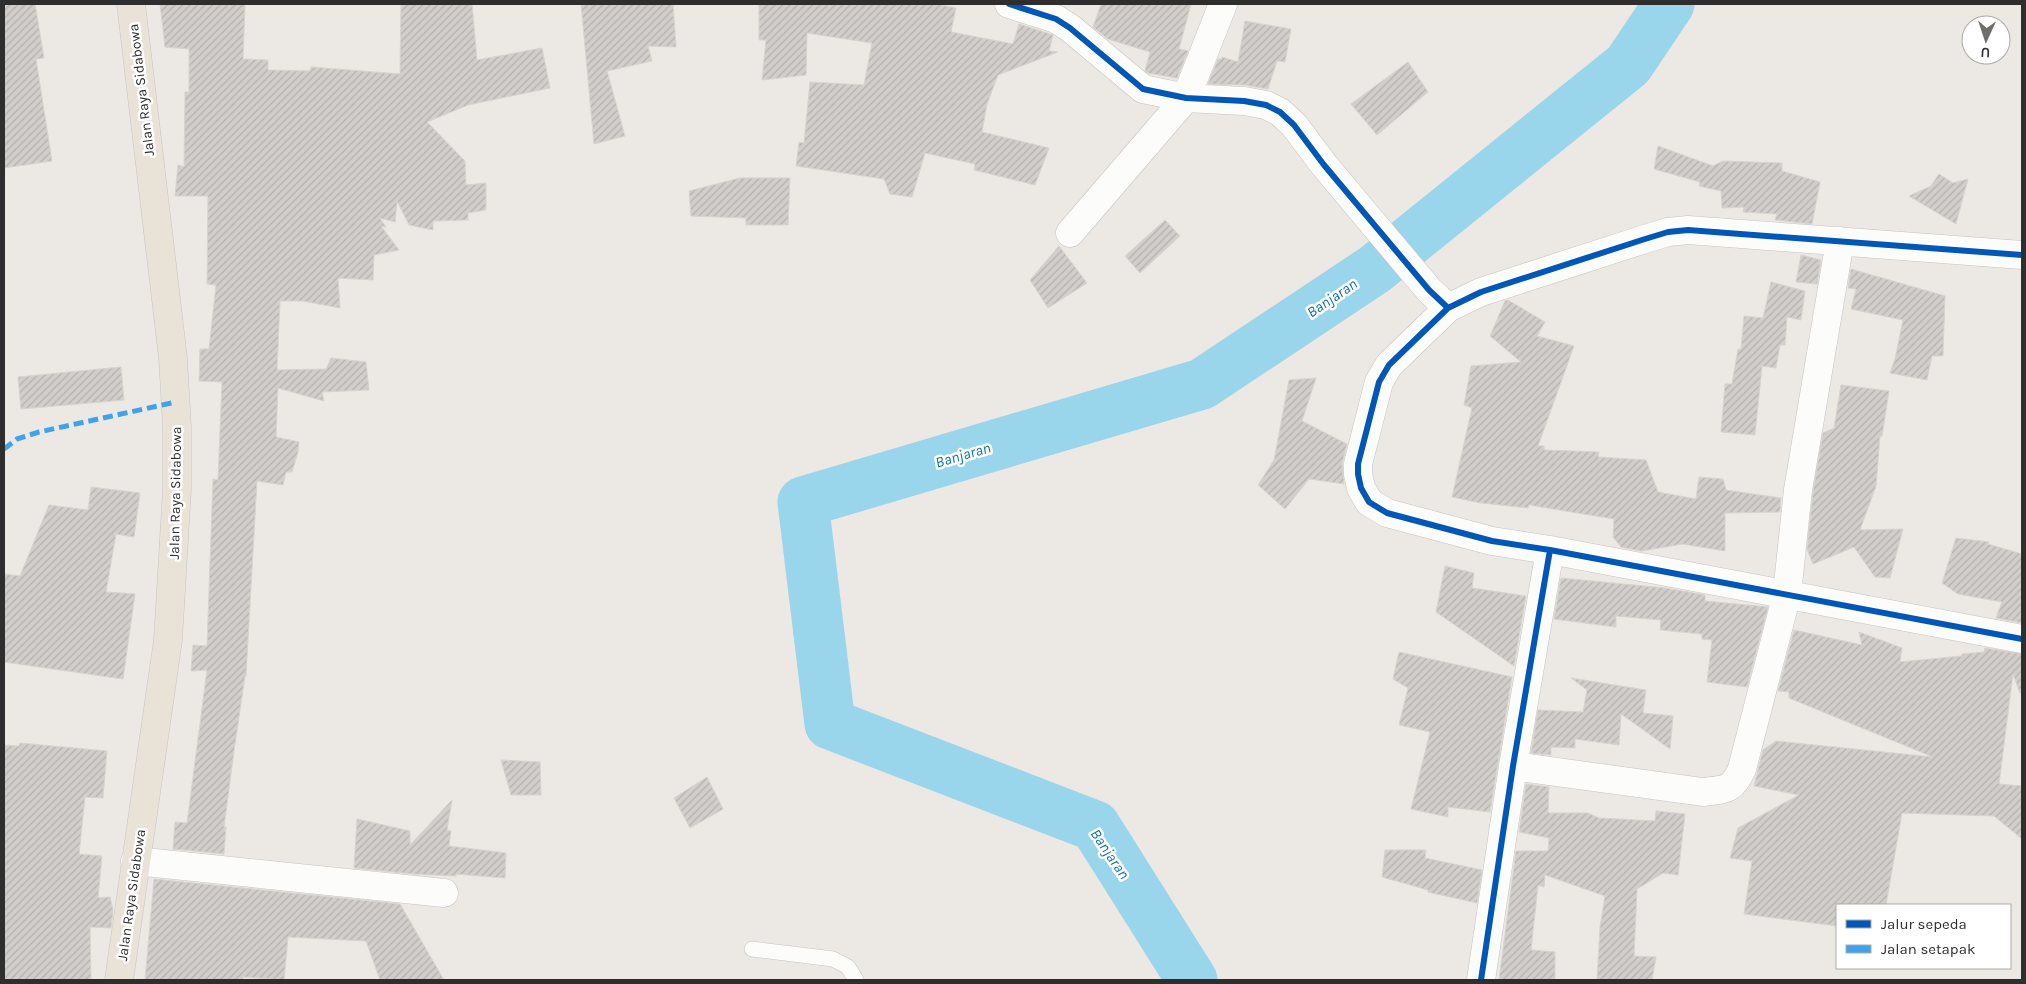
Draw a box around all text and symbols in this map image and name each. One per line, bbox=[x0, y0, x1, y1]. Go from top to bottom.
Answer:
north arrow bbox=[1961, 15, 2011, 65]
street label: Jalan Raya Sidabowa bbox=[125, 23, 158, 157]
text: U bbox=[1980, 44, 1991, 61]
water label: Banjaran bbox=[1303, 275, 1361, 321]
street label: Jalan Raya Sidabowa bbox=[166, 426, 185, 560]
water label: Banjaran bbox=[933, 439, 993, 471]
water label: Banjaran bbox=[1087, 825, 1133, 883]
street label: Jalan Raya Sidabowa bbox=[114, 828, 149, 962]
legend bbox=[1836, 904, 2011, 969]
text: Jalur sepeda bbox=[1881, 915, 1967, 933]
text: Jalan setapak bbox=[1881, 940, 1975, 958]

